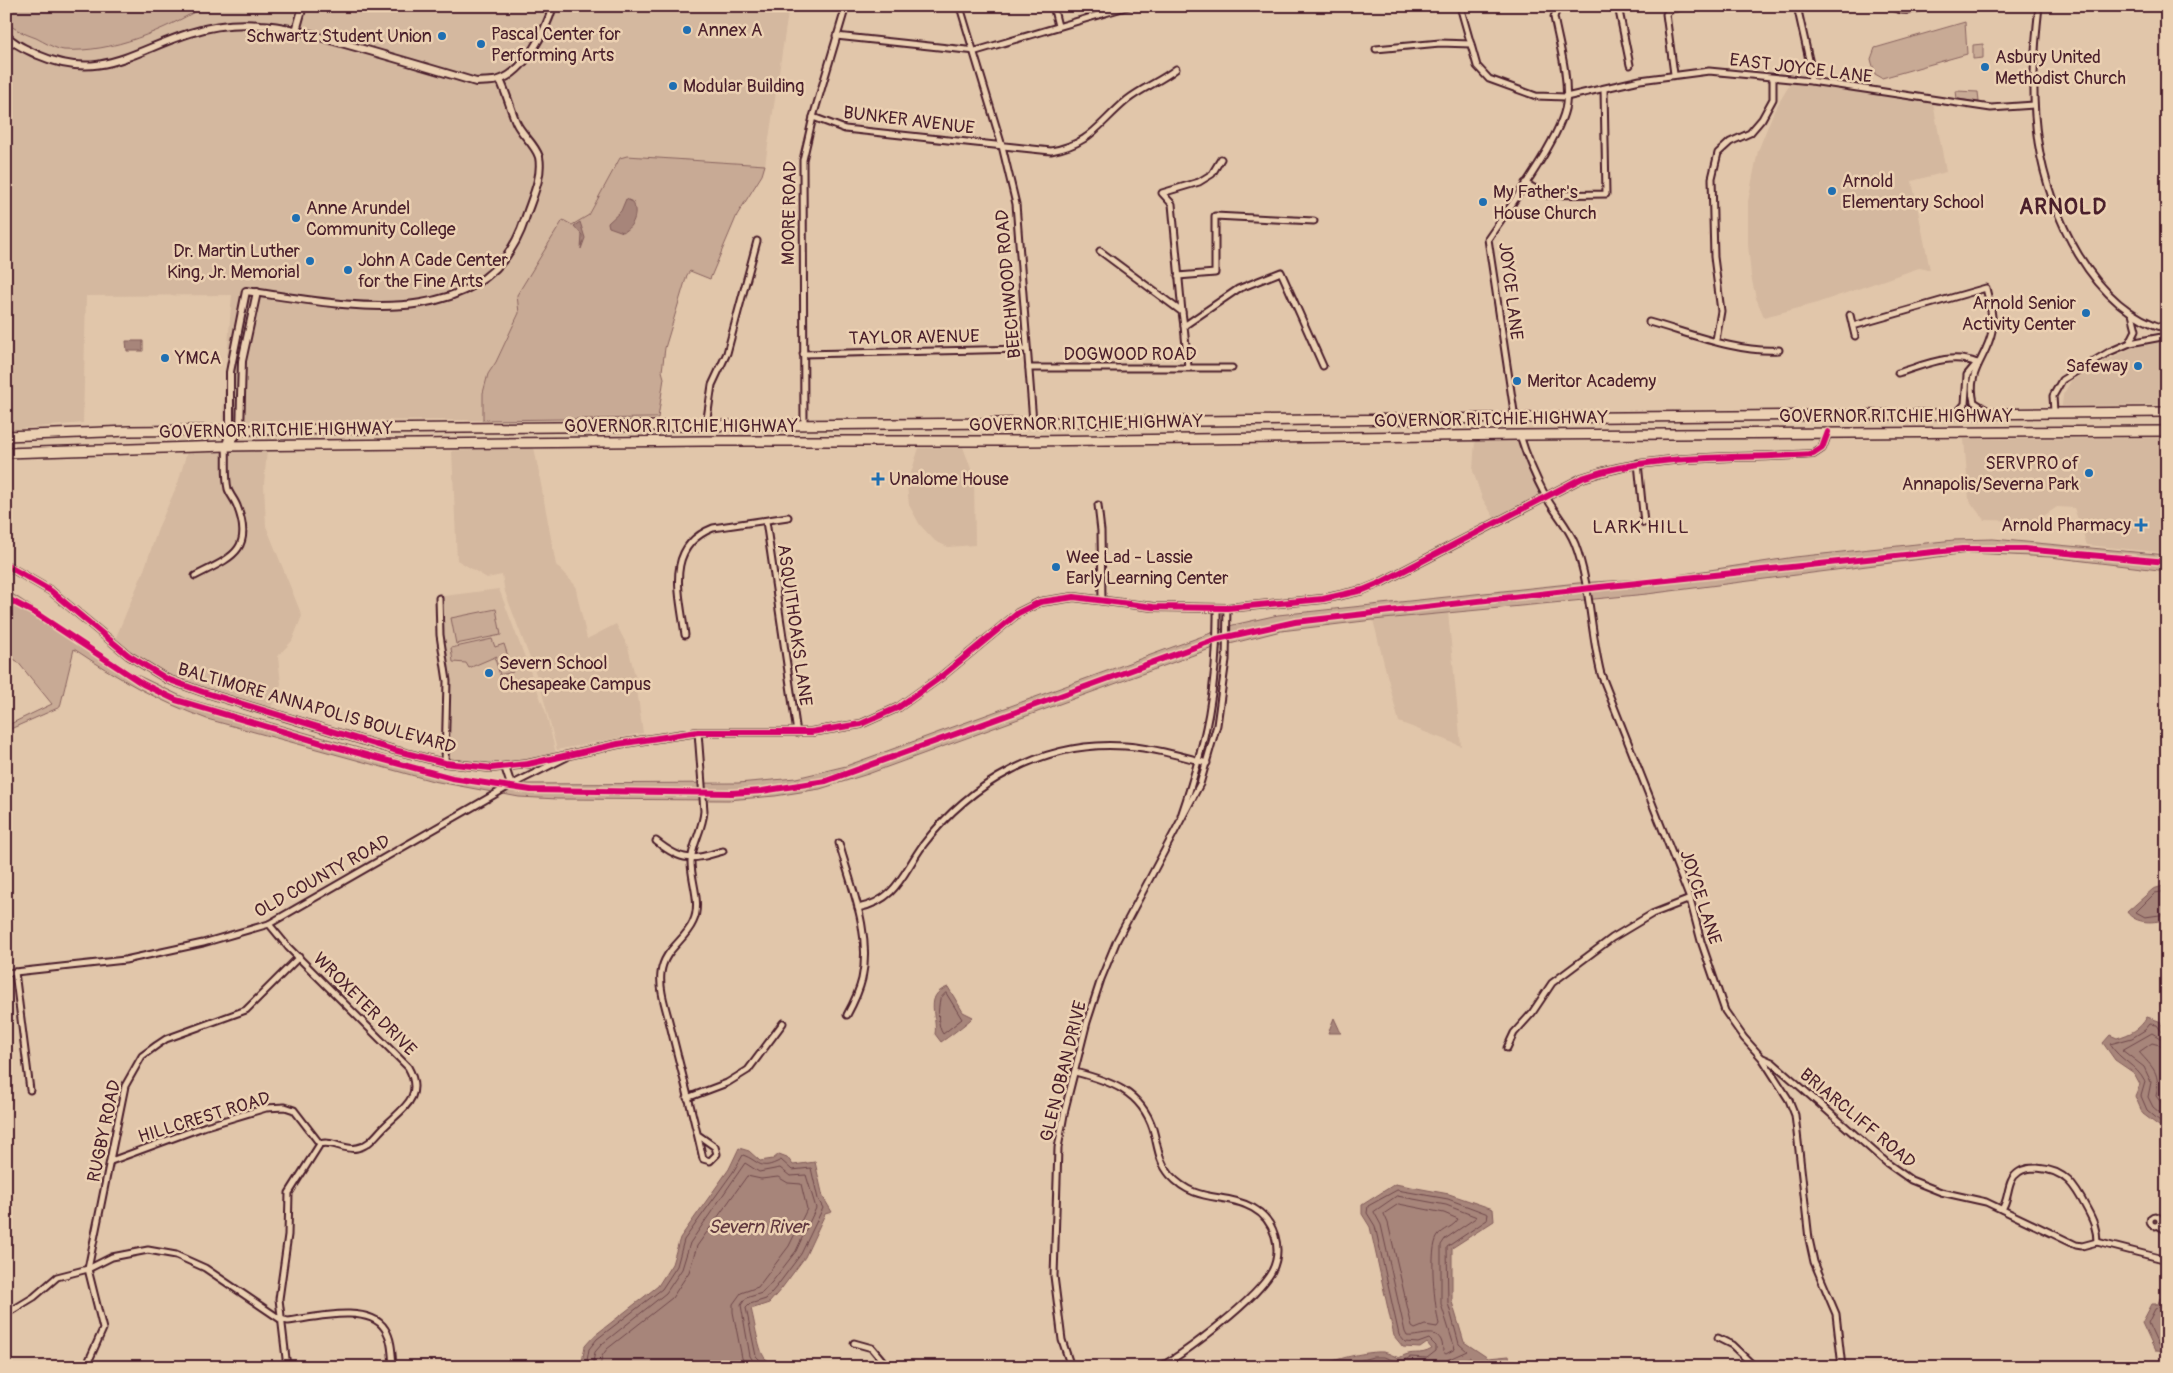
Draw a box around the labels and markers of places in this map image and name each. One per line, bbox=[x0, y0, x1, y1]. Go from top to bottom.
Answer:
place label: Annex A bbox=[697, 19, 763, 42]
place label: Pascal Center for Performing Arts bbox=[491, 23, 621, 67]
marker: Annex A bbox=[681, 24, 693, 36]
place label: Schwartz Student Union bbox=[246, 25, 432, 48]
marker: Schwartz Student Union bbox=[436, 30, 448, 42]
marker: Pascal Center for Performing Arts bbox=[475, 38, 487, 50]
place label: Asbury United Methodist Church bbox=[1995, 46, 2126, 90]
marker: Asbury United Methodist Church bbox=[1979, 61, 1991, 73]
place label: Modular Building bbox=[683, 75, 804, 98]
marker: Modular Building bbox=[667, 80, 679, 92]
place label: Arnold Elementary School bbox=[1842, 170, 1984, 214]
place label: My Father's House Church bbox=[1493, 181, 1597, 225]
marker: Arnold Elementary School bbox=[1826, 185, 1838, 197]
marker: My Father's House Church bbox=[1477, 196, 1489, 208]
place label: Anne Arundel Community College bbox=[306, 197, 456, 241]
marker: Anne Arundel Community College bbox=[290, 212, 302, 224]
place label: Dr. Martin Luther King, Jr. Memorial bbox=[167, 240, 301, 284]
place label: John A Cade Center for the Fine Arts bbox=[358, 249, 508, 293]
marker: Dr. Martin Luther King, Jr. Memorial bbox=[304, 255, 316, 267]
marker: John A Cade Center for the Fine Arts bbox=[342, 264, 354, 276]
place label: Arnold Senior Activity Center bbox=[1962, 292, 2077, 336]
marker: Arnold Senior Activity Center bbox=[2080, 307, 2092, 319]
place label: YMCA bbox=[174, 347, 222, 370]
marker: YMCA bbox=[159, 352, 171, 364]
place label: Safeway bbox=[2066, 355, 2128, 378]
marker: Safeway bbox=[2132, 360, 2144, 372]
place label: Meritor Academy bbox=[1527, 370, 1657, 393]
marker: Meritor Academy bbox=[1511, 375, 1523, 387]
place label: SERVPRO of Annapolis/Severna Park bbox=[1902, 452, 2080, 496]
marker: SERVPRO of Annapolis/Severna Park bbox=[2083, 467, 2095, 479]
place label: Unalome House bbox=[889, 468, 1009, 491]
marker: Unalome House bbox=[871, 472, 885, 486]
place label: Arnold Pharmacy bbox=[2001, 514, 2131, 537]
marker: Arnold Pharmacy bbox=[2135, 519, 2147, 531]
place label: Wee Lad - Lassie Early Learning Center bbox=[1066, 546, 1229, 590]
marker: Wee Lad - Lassie Early Learning Center bbox=[1050, 561, 1062, 573]
place label: Severn School Chesapeake Campus bbox=[499, 652, 651, 696]
marker: Severn School Chesapeake Campus bbox=[483, 667, 495, 679]

